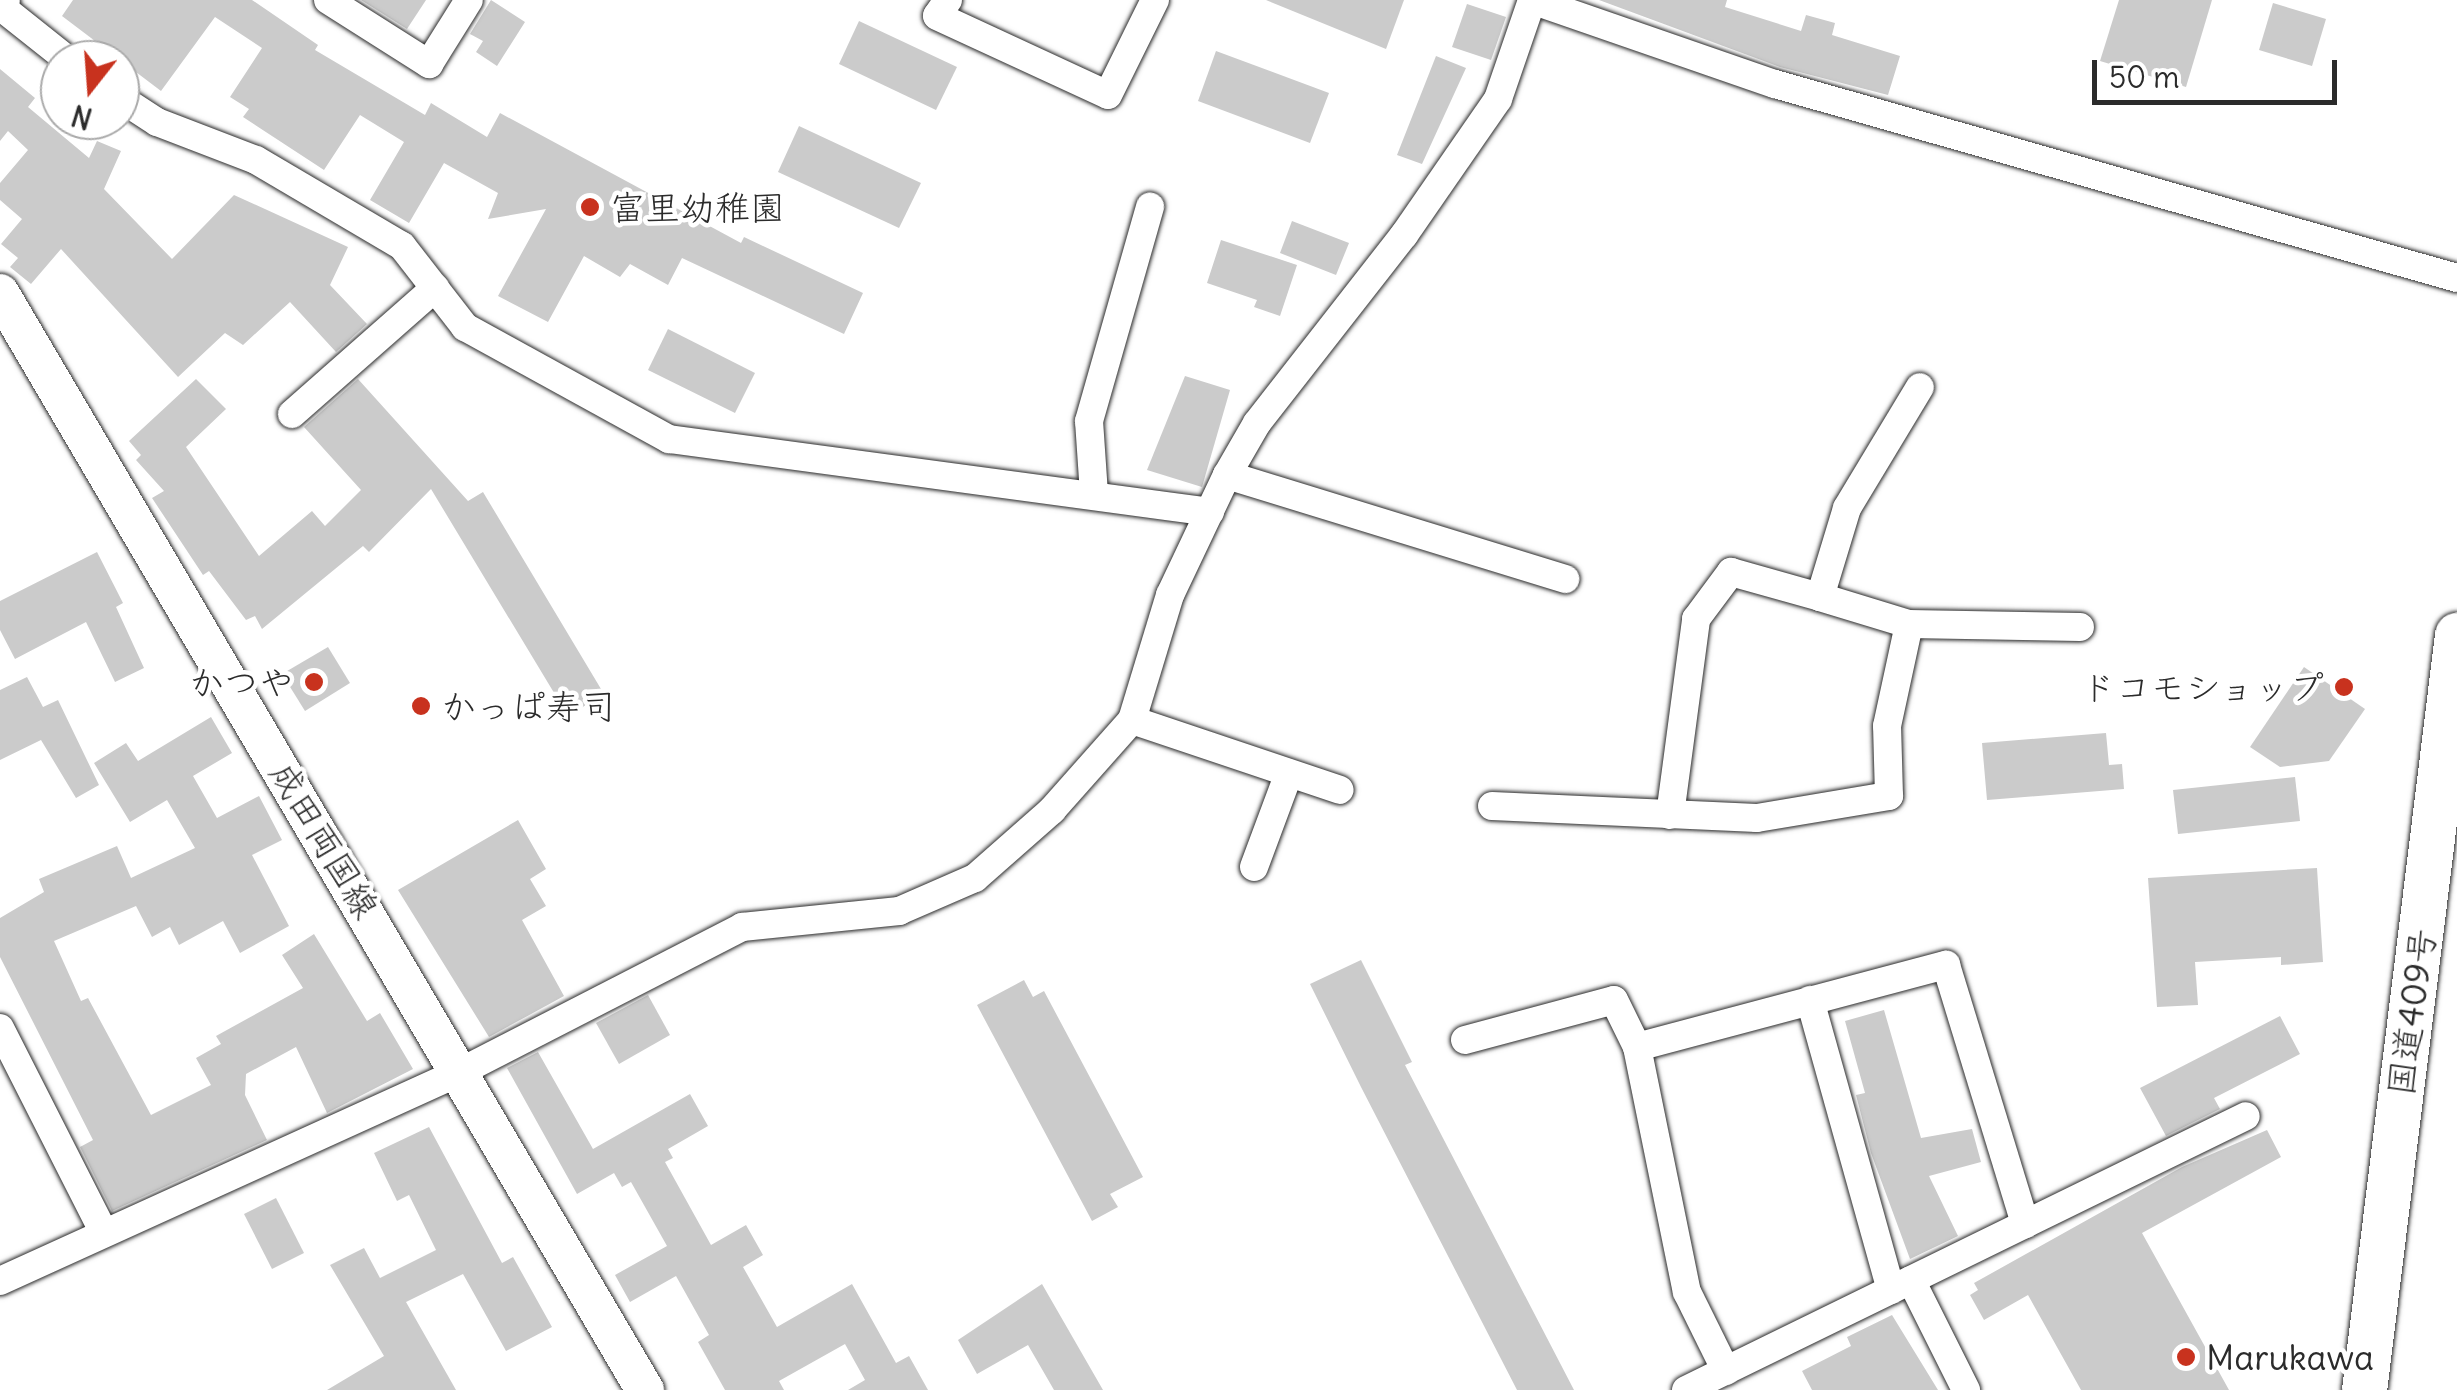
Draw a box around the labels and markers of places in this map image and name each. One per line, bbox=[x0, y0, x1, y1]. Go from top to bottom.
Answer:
place label: 富里幼稚園 bbox=[610, 186, 785, 228]
marker: 富里幼稚園 bbox=[579, 196, 601, 218]
place label: かつや bbox=[189, 661, 294, 703]
place label: ドコモショップ bbox=[2079, 666, 2324, 708]
marker: かつや bbox=[303, 671, 325, 693]
marker: ドコモショップ bbox=[2333, 676, 2355, 698]
place label: かっぱ寿司 bbox=[441, 685, 616, 727]
marker: かっぱ寿司 bbox=[410, 695, 432, 717]
place label: Marukawa bbox=[2206, 1336, 2374, 1378]
marker: Marukawa bbox=[2175, 1346, 2197, 1368]

